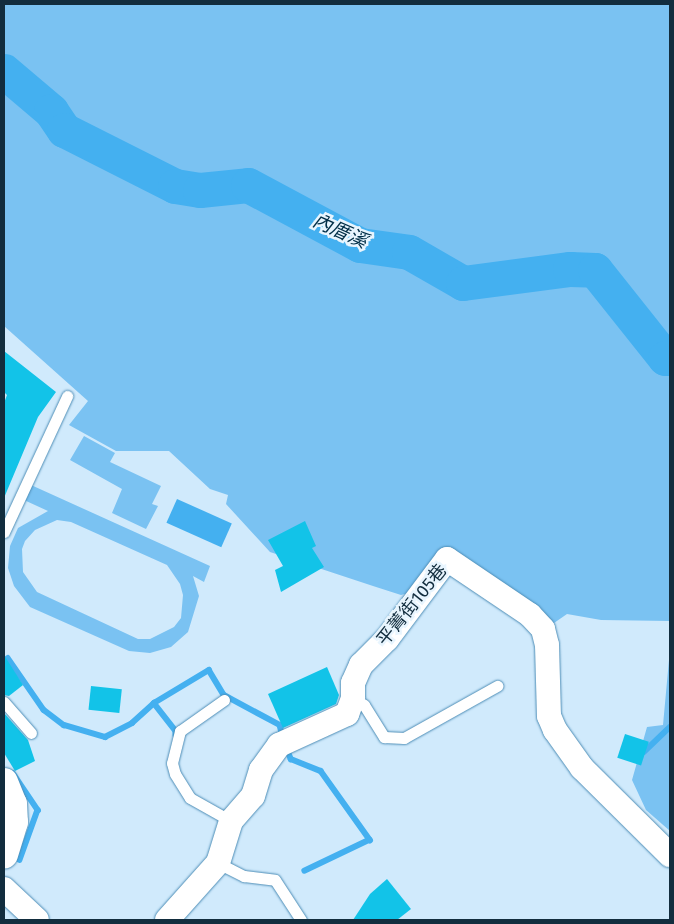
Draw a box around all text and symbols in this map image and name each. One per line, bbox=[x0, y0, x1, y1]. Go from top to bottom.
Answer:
water label: 內厝溪 bbox=[309, 209, 371, 253]
street label: 平菁街105巷 bbox=[373, 560, 451, 650]

